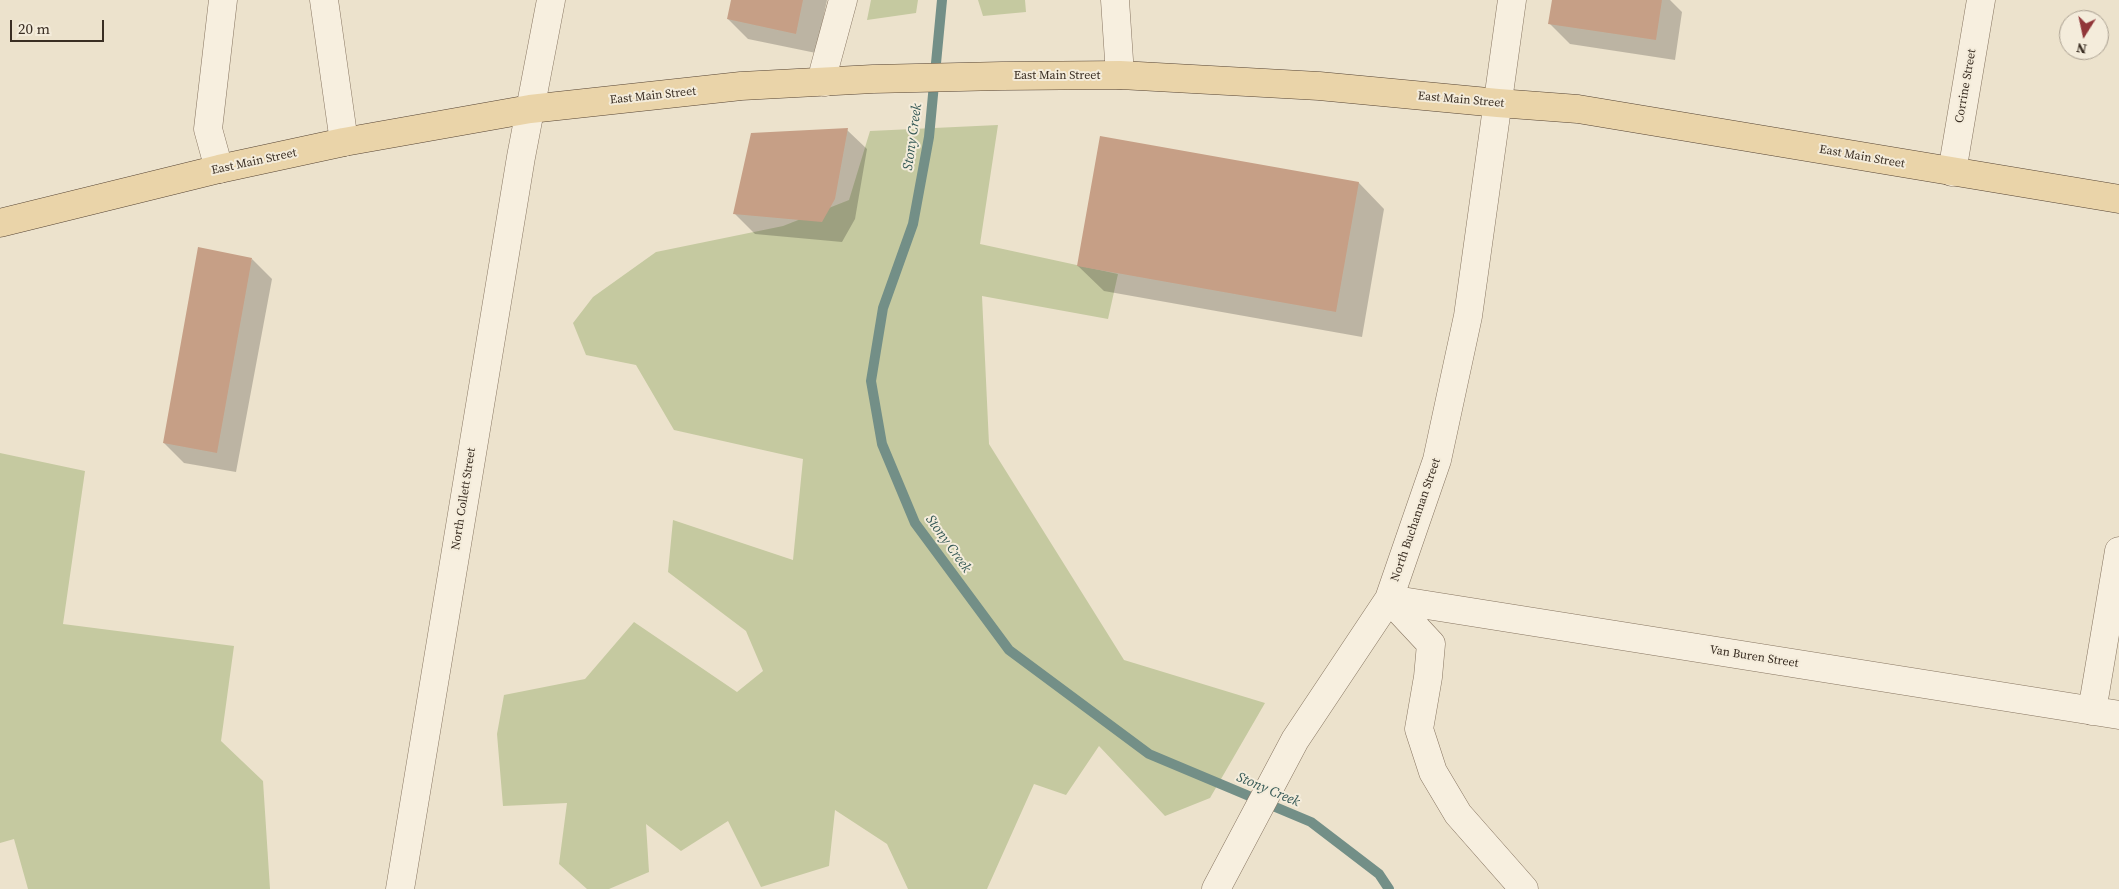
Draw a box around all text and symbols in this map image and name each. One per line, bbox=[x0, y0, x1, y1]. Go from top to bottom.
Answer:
scale bar bbox=[12, 10, 106, 42]
north arrow bbox=[2059, 10, 2109, 60]
text: 20 m bbox=[18, 18, 50, 39]
text: N bbox=[2075, 38, 2088, 60]
street label: Corrine Street bbox=[1952, 48, 1980, 124]
street label: East Main Street bbox=[1014, 69, 1100, 83]
street label: East Main Street bbox=[609, 84, 697, 108]
street label: East Main Street bbox=[1417, 89, 1505, 111]
water label: Stony Creek bbox=[900, 103, 926, 171]
street label: East Main Street bbox=[1818, 142, 1906, 172]
street label: East Main Street bbox=[210, 146, 298, 178]
street label: North Collett Street bbox=[449, 447, 479, 551]
street label: North Buchannan Street bbox=[1388, 457, 1444, 583]
water label: Stony Creek bbox=[921, 512, 975, 576]
street label: Van Buren Street bbox=[1709, 643, 1799, 671]
water label: Stony Creek bbox=[1234, 769, 1302, 811]

